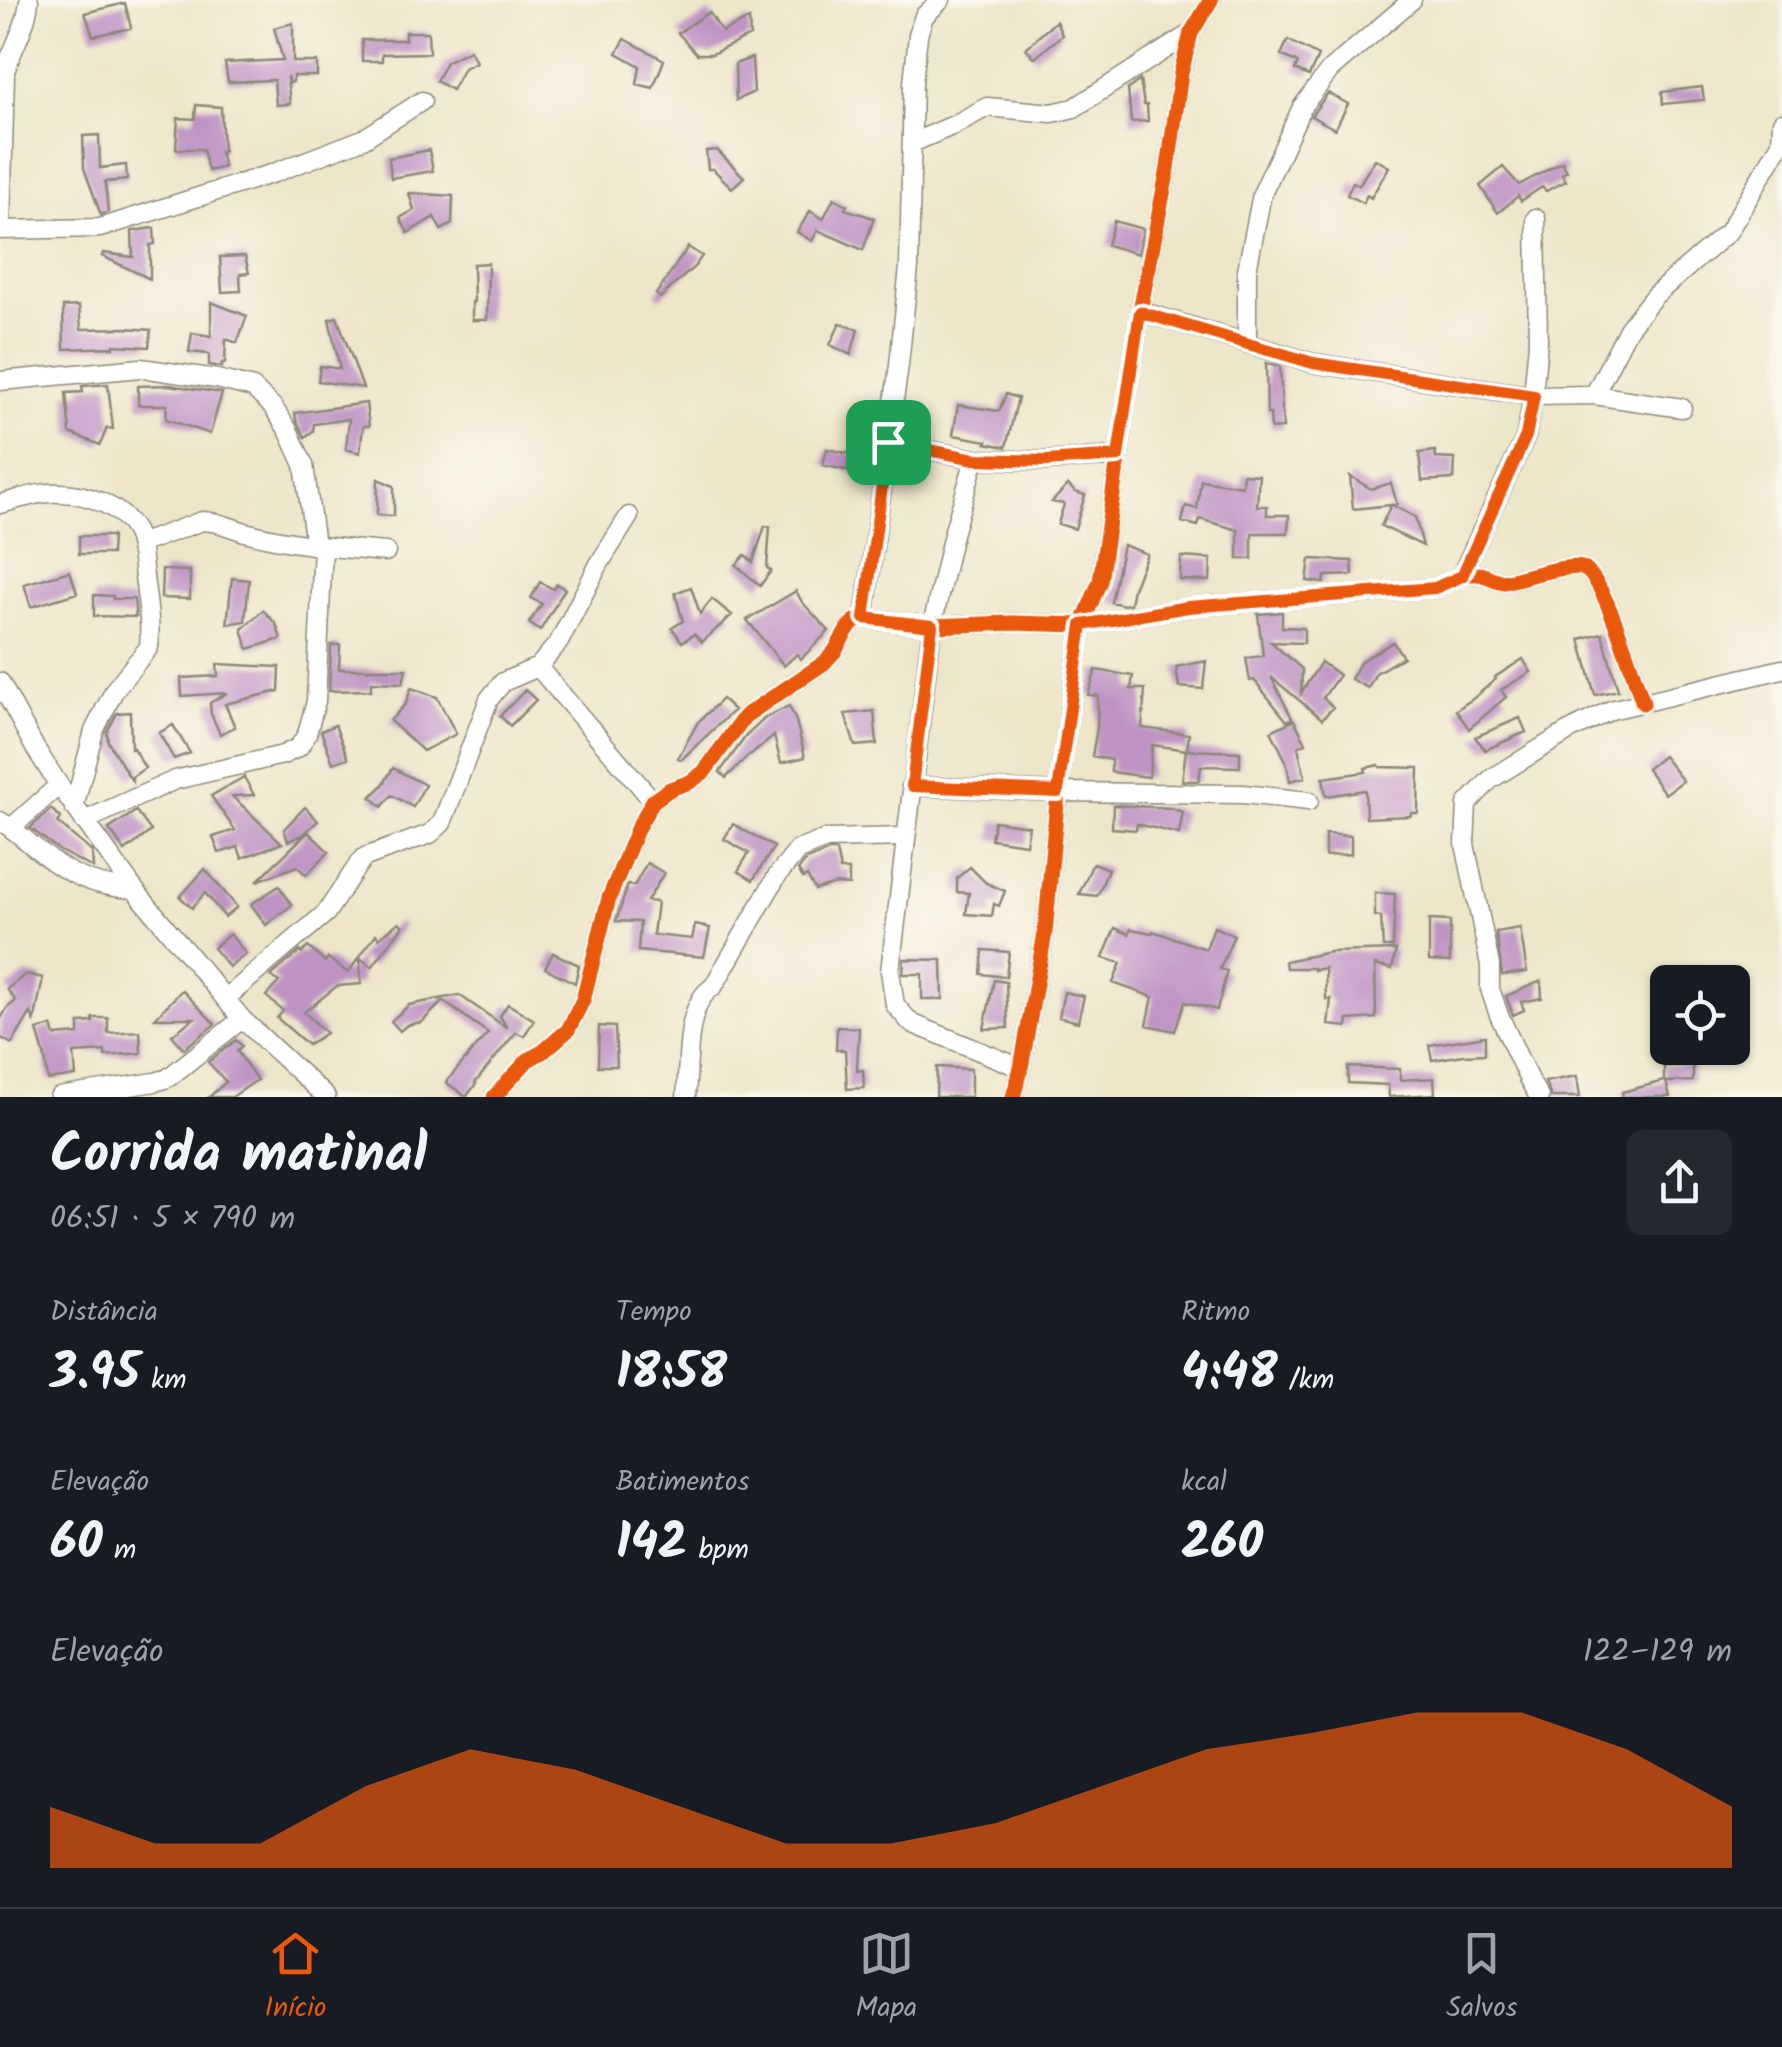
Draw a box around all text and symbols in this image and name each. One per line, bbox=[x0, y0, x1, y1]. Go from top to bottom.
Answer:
pin bbox=[846, 400, 931, 485]
icon: arrive bbox=[861, 415, 916, 470]
map controls bbox=[1650, 965, 1750, 1065]
button: locate bbox=[1650, 965, 1750, 1065]
text: Corrida matinal bbox=[50, 1113, 427, 1200]
button: share bbox=[1627, 1130, 1732, 1235]
text: 06:51 · 5 × 790 m bbox=[50, 1194, 295, 1245]
text: Distância bbox=[50, 1290, 158, 1335]
text: Tempo bbox=[616, 1290, 692, 1335]
text: Ritmo bbox=[1181, 1290, 1250, 1335]
text: 3.95 bbox=[50, 1335, 140, 1415]
text: 18:58 bbox=[616, 1335, 727, 1415]
text: 4:48 bbox=[1181, 1335, 1278, 1415]
text: km bbox=[140, 1358, 186, 1403]
text: /km bbox=[1278, 1358, 1334, 1403]
text: Elevação bbox=[50, 1460, 149, 1505]
text: Batimentos bbox=[616, 1460, 749, 1505]
text: kcal bbox=[1181, 1460, 1227, 1505]
text: 60 bbox=[50, 1505, 103, 1585]
text: 142 bbox=[616, 1505, 687, 1585]
text: 260 bbox=[1181, 1505, 1263, 1585]
text: m bbox=[103, 1528, 136, 1573]
text: bpm bbox=[687, 1528, 749, 1573]
text: Elevação bbox=[50, 1627, 163, 1678]
text: 122–129 m bbox=[1583, 1627, 1732, 1678]
tab: Início bbox=[264, 1926, 327, 2031]
tab: Mapa bbox=[856, 1926, 917, 2031]
tab: Salvos bbox=[1446, 1926, 1518, 2031]

